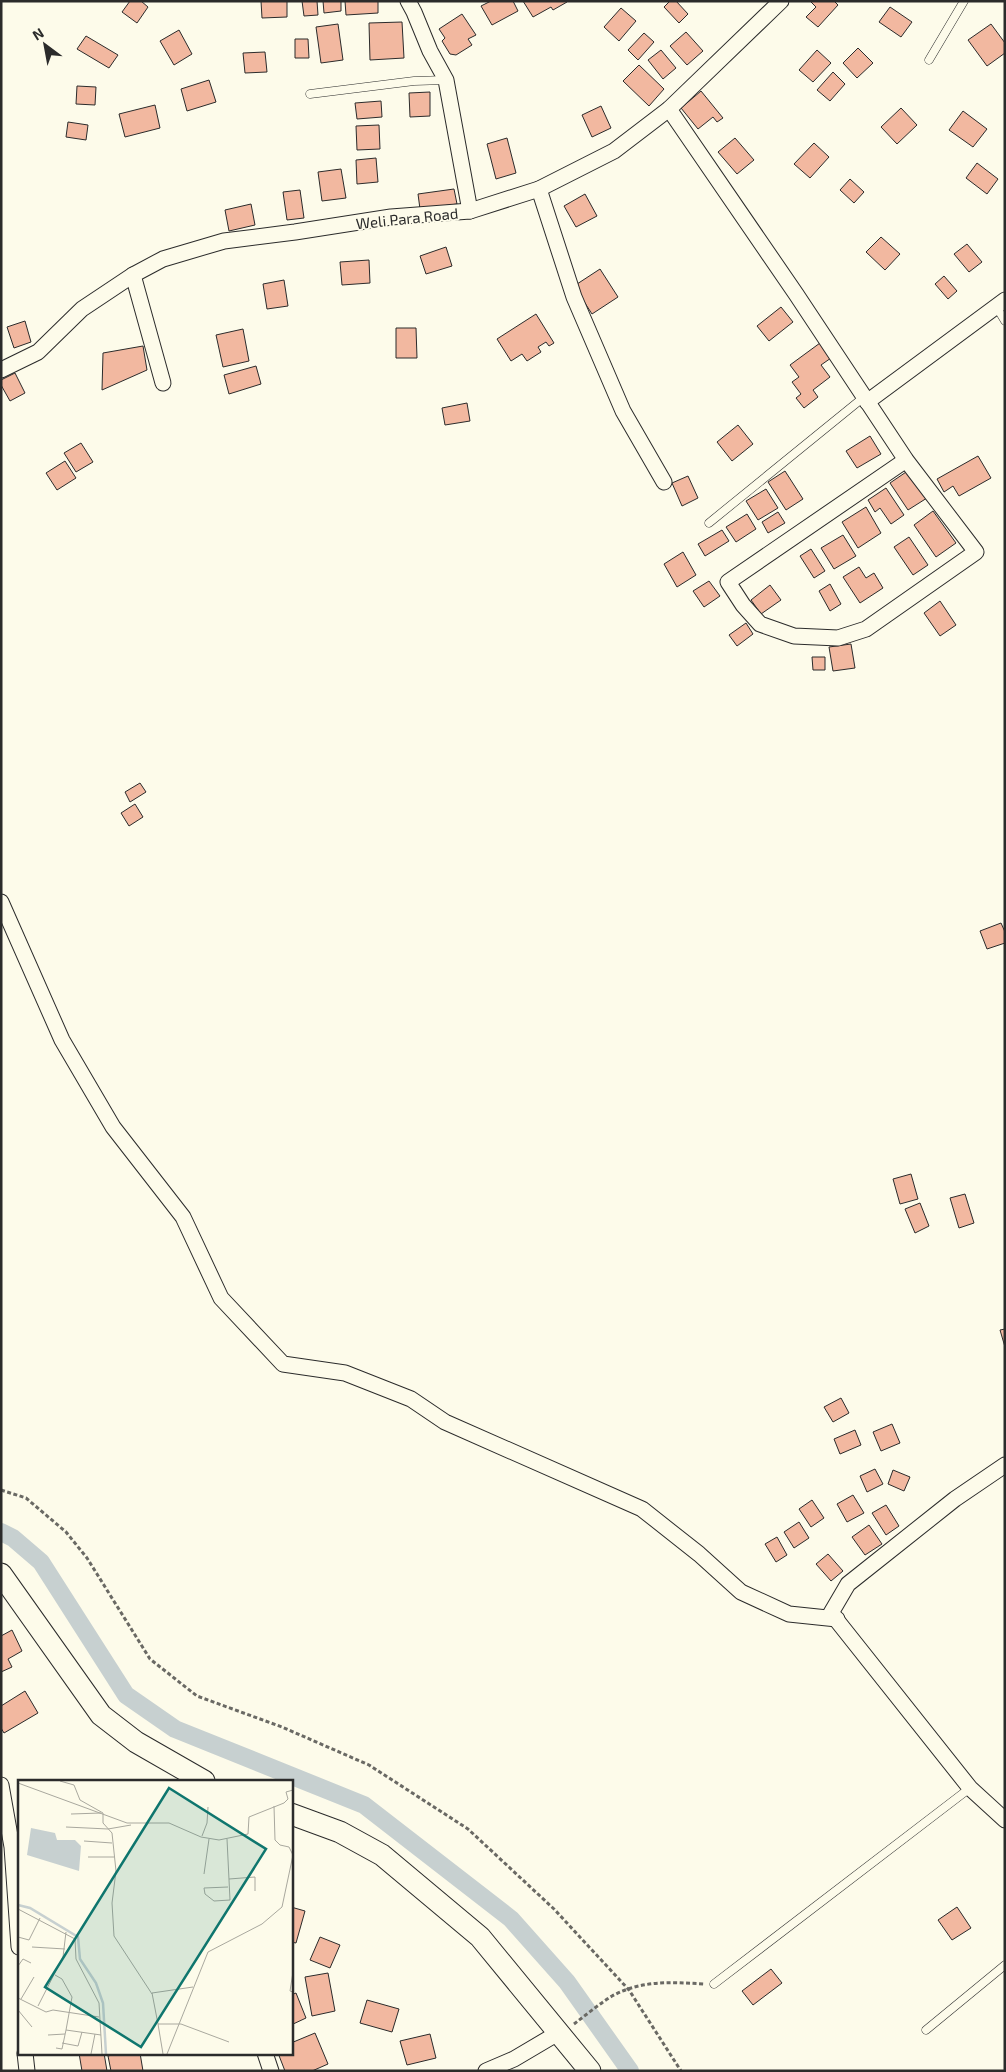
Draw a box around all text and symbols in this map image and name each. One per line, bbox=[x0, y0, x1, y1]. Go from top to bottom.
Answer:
north arrow bbox=[20, 20, 70, 70]
text: N bbox=[29, 24, 47, 43]
street label: Weli Para Road bbox=[355, 204, 459, 232]
inset map bbox=[18, 1780, 292, 2054]

